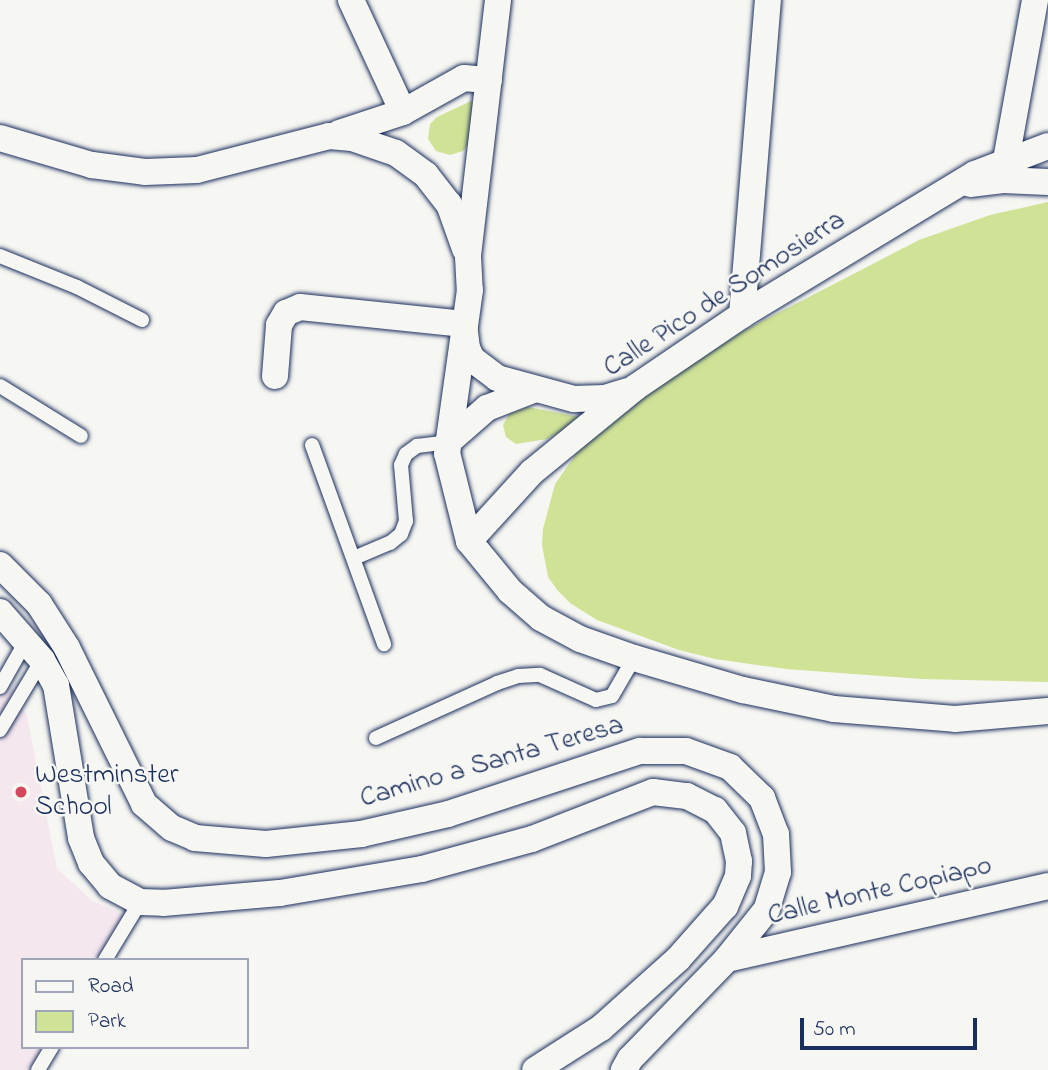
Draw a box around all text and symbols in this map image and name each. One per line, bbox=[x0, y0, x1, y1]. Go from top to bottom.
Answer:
street label: Calle Pico de Somosierra bbox=[598, 204, 852, 386]
street label: Camino a Santa Teresa bbox=[356, 709, 628, 817]
place label: Westminster School bbox=[35, 759, 178, 825]
marker: Westminster School bbox=[13, 784, 29, 800]
street label: Calle Monte Copiapo bbox=[765, 850, 995, 934]
legend bbox=[21, 958, 248, 1049]
text: Road bbox=[88, 972, 134, 1002]
scale bar bbox=[803, 1004, 980, 1048]
text: Park bbox=[88, 1007, 126, 1037]
text: 50 m bbox=[813, 1015, 856, 1045]

